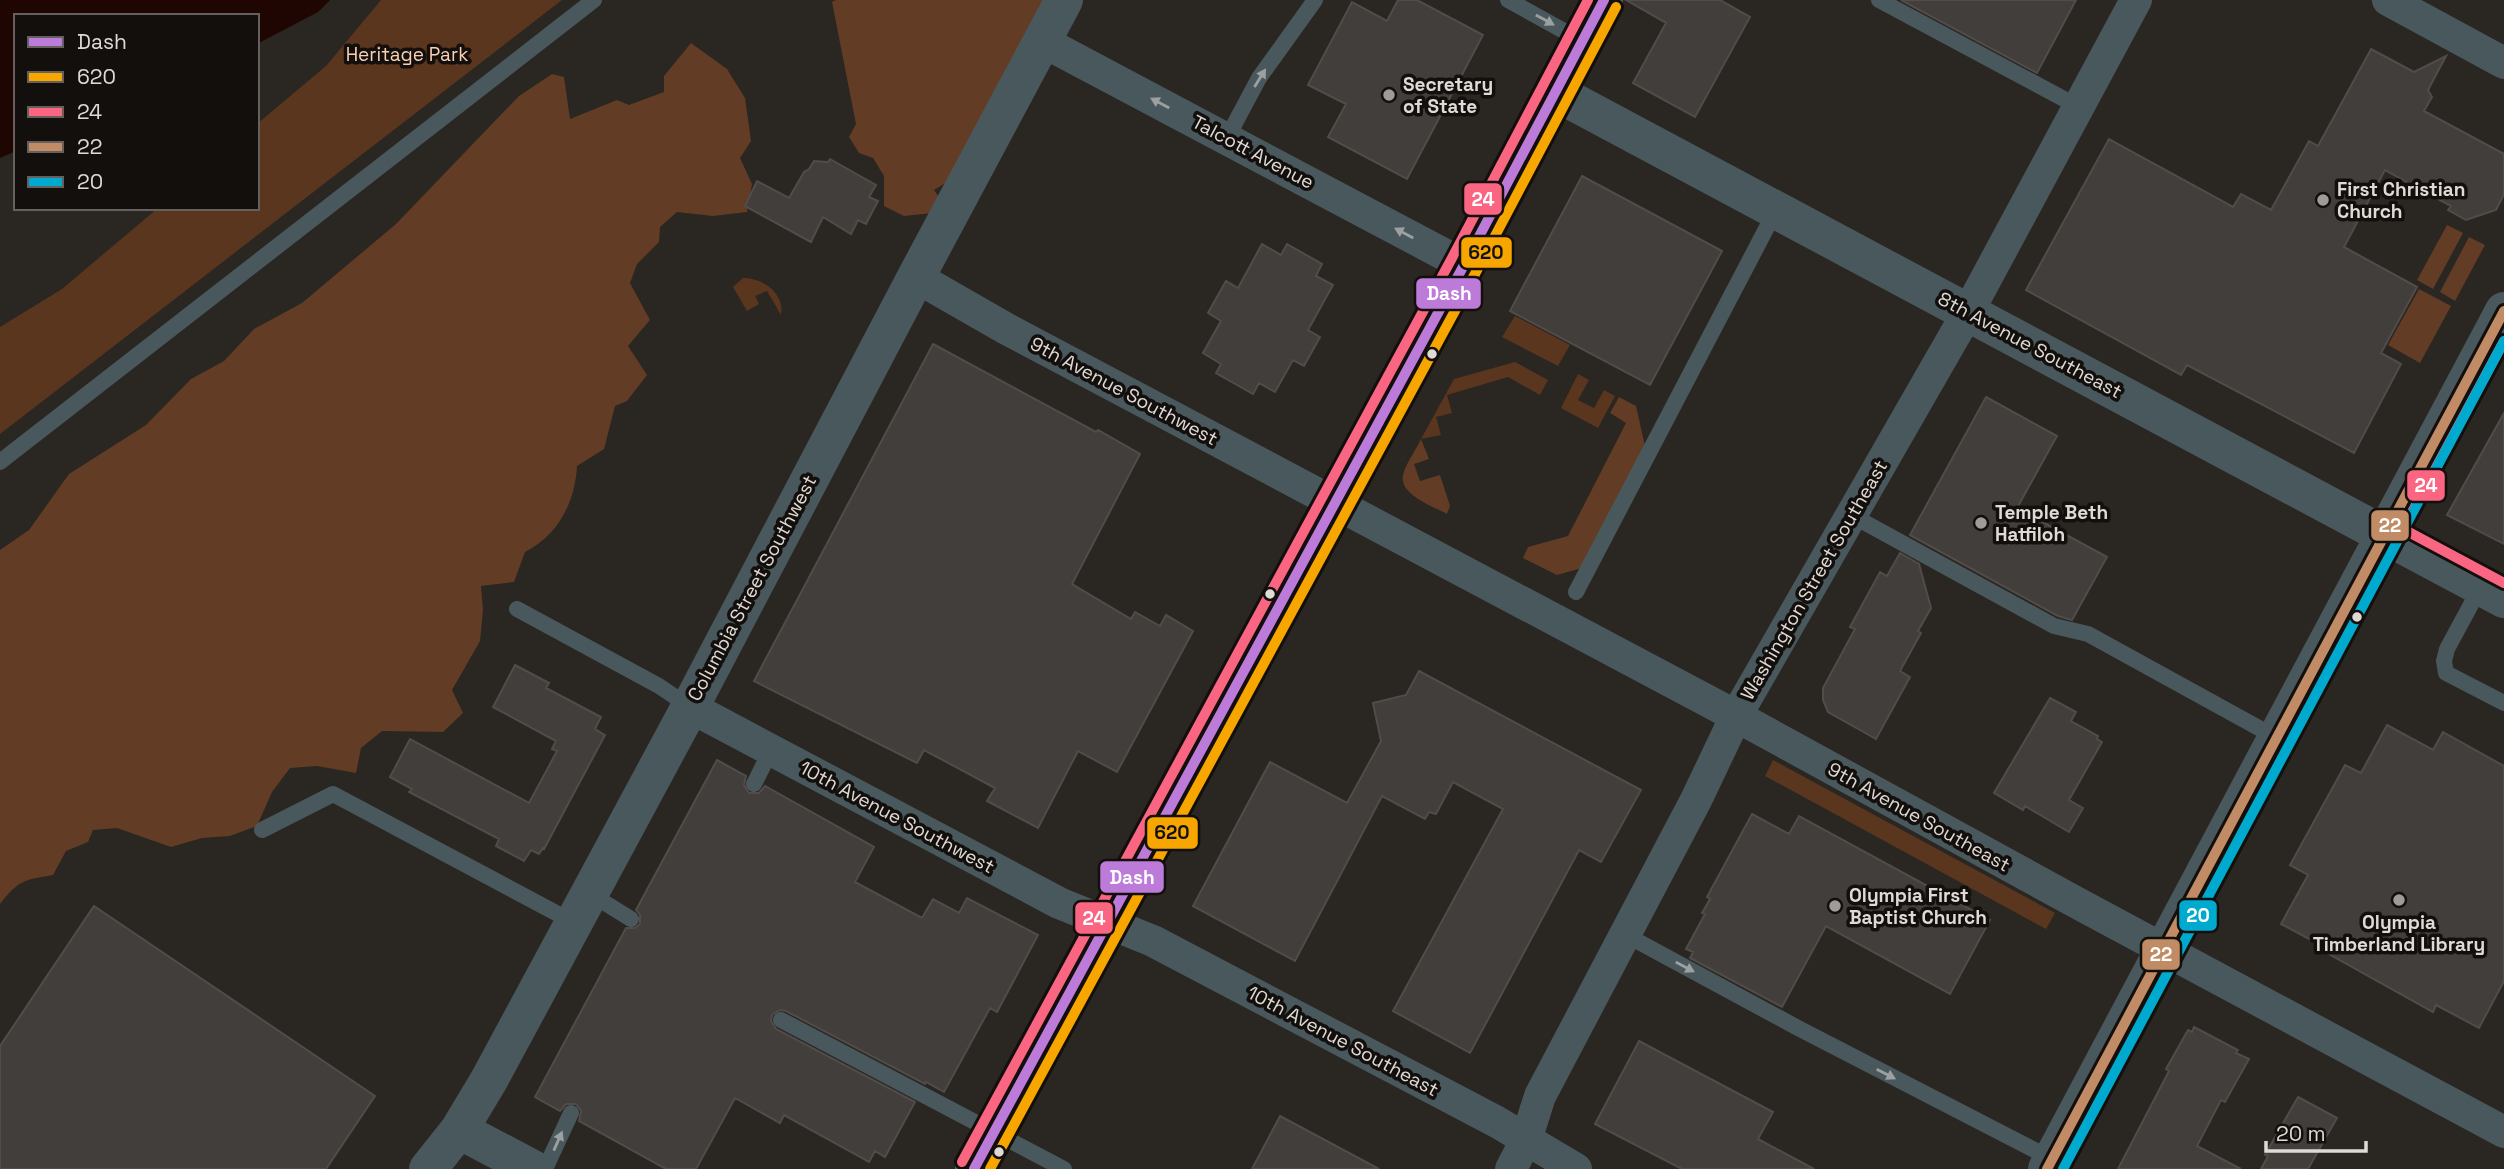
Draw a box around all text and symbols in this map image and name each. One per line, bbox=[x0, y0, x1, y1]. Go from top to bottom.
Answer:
legend bbox=[14, 14, 259, 210]
one-way arrow bbox=[1535, 14, 1555, 26]
text: Dash bbox=[77, 28, 127, 55]
park label: Heritage Park bbox=[346, 42, 468, 67]
text: 620 bbox=[77, 63, 116, 90]
one-way arrow bbox=[1253, 69, 1266, 88]
place label: Secretary of State bbox=[1403, 72, 1493, 119]
marker: Secretary of State bbox=[1381, 87, 1397, 103]
one-way arrow bbox=[1150, 97, 1170, 108]
text: 24 bbox=[77, 98, 102, 125]
street label: Talcott Avenue bbox=[1188, 109, 1318, 195]
text: 22 bbox=[77, 133, 102, 160]
text: 20 bbox=[77, 168, 103, 195]
place label: First Christian Church bbox=[2337, 177, 2465, 224]
line badge: 24 bbox=[1463, 182, 1503, 216]
text: 24 bbox=[1471, 187, 1495, 212]
marker: First Christian Church bbox=[2315, 192, 2331, 208]
one-way arrow bbox=[1394, 227, 1414, 239]
line badge: 620 bbox=[1460, 236, 1513, 269]
text: 620 bbox=[1468, 240, 1504, 265]
line badge: Dash bbox=[1415, 277, 1482, 310]
text: Dash bbox=[1426, 281, 1472, 306]
street label: 8th Avenue Southeast bbox=[1934, 286, 2126, 404]
street label: 9th Avenue Southwest bbox=[1026, 331, 1222, 451]
unlabelled marker bbox=[1425, 347, 1439, 361]
street label: Washington Street Southeast bbox=[1735, 456, 1893, 704]
line badge: 24 bbox=[2406, 469, 2446, 502]
street label: Columbia Street Southwest bbox=[682, 471, 822, 705]
text: 24 bbox=[2414, 473, 2438, 498]
place label: Temple Beth Hatfiloh bbox=[1995, 500, 2108, 547]
line badge: 22 bbox=[2370, 509, 2410, 542]
text: 22 bbox=[2379, 513, 2401, 538]
marker: Temple Beth Hatfiloh bbox=[1973, 515, 1989, 531]
unlabelled marker bbox=[1263, 587, 1277, 601]
unlabelled marker bbox=[2350, 610, 2364, 624]
street label: 10th Avenue Southwest bbox=[795, 755, 999, 879]
street label: 9th Avenue Southeast bbox=[1823, 756, 2015, 878]
line badge: 620 bbox=[1146, 816, 1199, 850]
text: 620 bbox=[1154, 820, 1190, 845]
line badge: Dash bbox=[1099, 860, 1165, 894]
text: Dash bbox=[1109, 865, 1155, 890]
place label: Olympia First Baptist Church bbox=[1849, 883, 1987, 930]
marker: Olympia Timberland Library bbox=[2391, 892, 2407, 908]
marker: Olympia First Baptist Church bbox=[1827, 898, 1843, 914]
line badge: 20 bbox=[2178, 899, 2218, 932]
line badge: 24 bbox=[1074, 901, 1114, 935]
text: 20 bbox=[2186, 903, 2210, 928]
text: 24 bbox=[1082, 906, 1106, 931]
place label: Olympia Timberland Library bbox=[2313, 910, 2485, 957]
line badge: 22 bbox=[2141, 938, 2181, 971]
text: 22 bbox=[2150, 942, 2172, 967]
one-way arrow bbox=[1676, 961, 1695, 973]
street label: 10th Avenue Southeast bbox=[1243, 980, 1443, 1102]
one-way arrow bbox=[1876, 1068, 1896, 1080]
scale bar bbox=[2266, 1110, 2366, 1154]
text: 20 m bbox=[2276, 1120, 2326, 1147]
one-way arrow bbox=[552, 1131, 564, 1151]
unlabelled marker bbox=[992, 1145, 1006, 1159]

